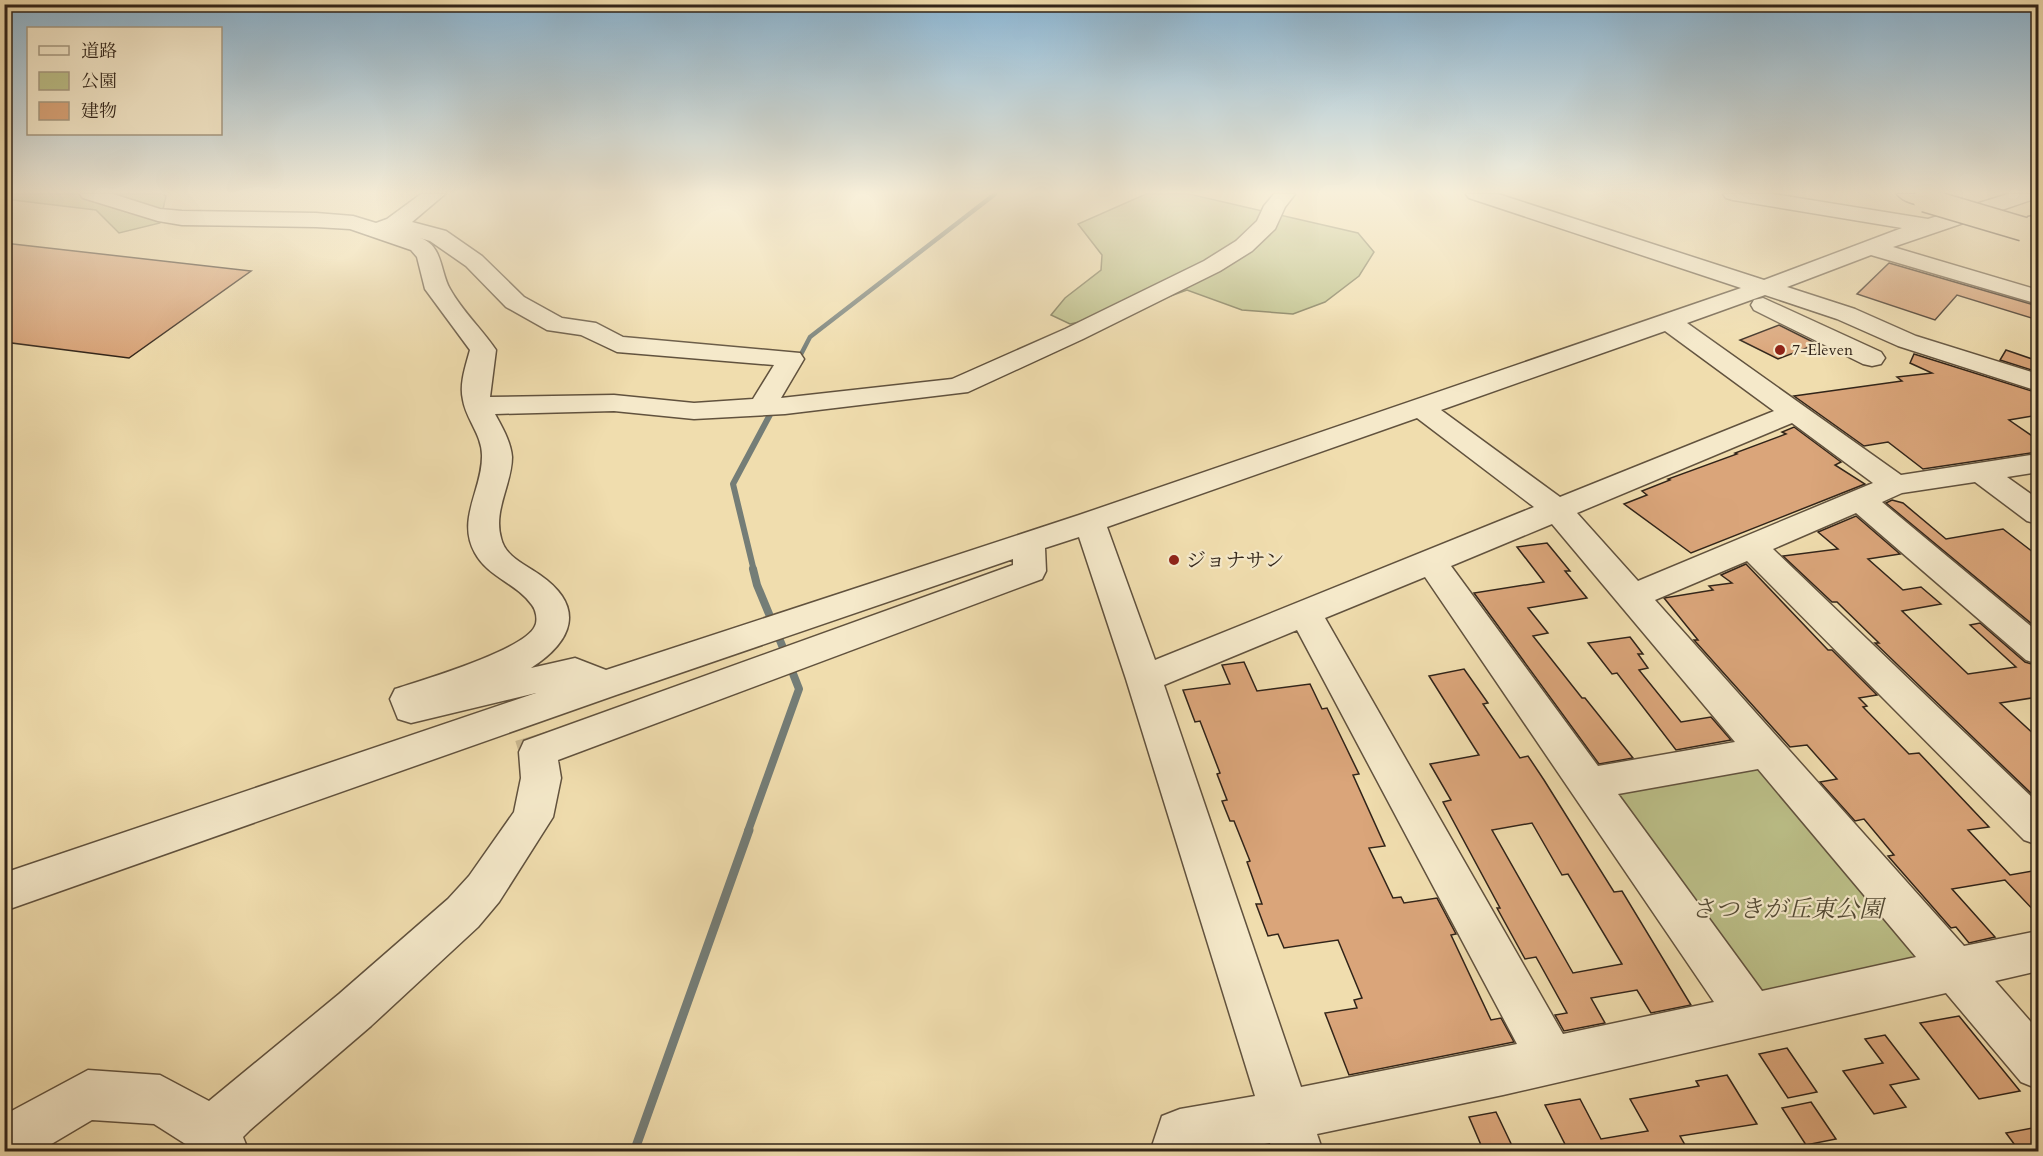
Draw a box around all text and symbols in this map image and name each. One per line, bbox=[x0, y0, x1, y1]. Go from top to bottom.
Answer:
legend bbox=[27, 27, 222, 135]
text: 道路 bbox=[81, 39, 117, 64]
text: 公園 bbox=[81, 69, 117, 94]
text: 建物 bbox=[81, 99, 117, 124]
place label: 7-Eleven bbox=[1792, 339, 1853, 361]
marker: 7-Eleven bbox=[1773, 343, 1787, 357]
place label: ジョナサン bbox=[1186, 547, 1285, 574]
marker: ジョナサン bbox=[1167, 553, 1181, 567]
park label: さつきが丘東公園 bbox=[1691, 893, 1887, 926]

